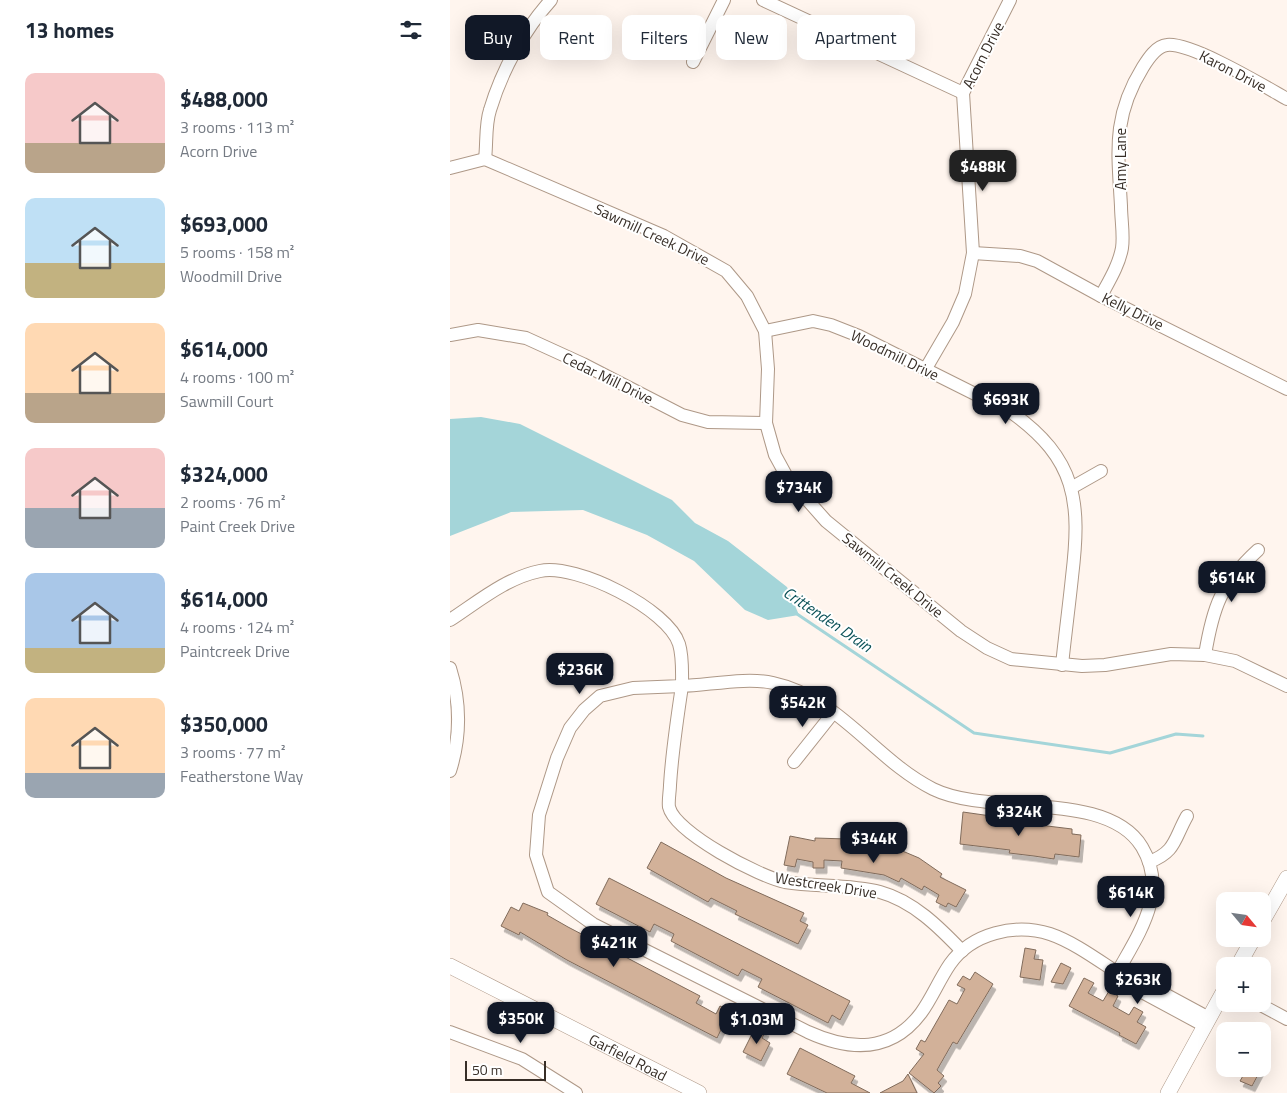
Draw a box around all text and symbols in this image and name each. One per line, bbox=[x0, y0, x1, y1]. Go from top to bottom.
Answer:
text: 13 homes bbox=[25, 14, 114, 46]
chip: Buy bbox=[465, 15, 530, 60]
chip: Rent bbox=[540, 15, 612, 60]
chip: Filters bbox=[622, 15, 706, 60]
chip: New bbox=[716, 15, 787, 60]
chip: Apartment bbox=[797, 15, 915, 60]
icon: filters bbox=[397, 16, 425, 44]
street label: Acorn Drive bbox=[956, 17, 1010, 93]
street label: Karon Drive bbox=[1195, 44, 1271, 98]
text: $488,000 bbox=[180, 83, 268, 115]
icon: home bbox=[65, 93, 125, 153]
text: 3 rooms · 113 m² bbox=[180, 115, 294, 139]
street label: Amy Lane bbox=[1109, 128, 1132, 190]
text: Acorn Drive bbox=[180, 139, 257, 163]
pin: $488K bbox=[948, 150, 1018, 192]
text: $488K bbox=[960, 154, 1006, 178]
street label: Sawmill Creek Drive bbox=[591, 197, 713, 271]
text: $693,000 bbox=[180, 208, 268, 240]
icon: home bbox=[65, 218, 125, 278]
text: 5 rooms · 158 m² bbox=[180, 240, 294, 264]
text: Woodmill Drive bbox=[180, 264, 282, 288]
street label: Kelly Drive bbox=[1098, 286, 1168, 336]
street label: Woodmill Drive bbox=[847, 324, 943, 386]
text: $614,000 bbox=[180, 333, 268, 365]
icon: home bbox=[65, 343, 125, 403]
street label: Cedar Mill Drive bbox=[559, 346, 657, 410]
text: 4 rooms · 100 m² bbox=[180, 365, 294, 389]
pin: $693K bbox=[971, 382, 1041, 425]
text: $693K bbox=[983, 387, 1029, 411]
text: Sawmill Court bbox=[180, 389, 273, 413]
text: $324,000 bbox=[180, 458, 268, 490]
icon: home bbox=[65, 468, 125, 528]
pin: $734K bbox=[764, 470, 834, 513]
text: $734K bbox=[776, 475, 822, 499]
text: 2 rooms · 76 m² bbox=[180, 490, 285, 514]
text: Paint Creek Drive bbox=[180, 514, 295, 538]
street label: Sawmill Creek Drive bbox=[837, 527, 949, 623]
pin: $614K bbox=[1197, 560, 1267, 603]
text: $614K bbox=[1209, 565, 1255, 589]
water label: Crittenden Drain bbox=[779, 580, 878, 658]
text: $614,000 bbox=[180, 583, 268, 615]
icon: home bbox=[65, 593, 125, 653]
text: 4 rooms · 124 m² bbox=[180, 615, 294, 639]
text: Paintcreek Drive bbox=[180, 639, 290, 663]
pin: $236K bbox=[545, 652, 615, 695]
text: $236K bbox=[557, 657, 603, 681]
pin: $542K bbox=[768, 686, 838, 728]
text: $542K bbox=[780, 690, 826, 714]
text: $350,000 bbox=[180, 708, 268, 740]
icon: home bbox=[65, 718, 125, 778]
text: 3 rooms · 77 m² bbox=[180, 740, 285, 764]
text: Featherstone Way bbox=[180, 764, 303, 788]
pin: $324K bbox=[984, 794, 1054, 837]
text: $324K bbox=[996, 799, 1042, 823]
pin: $344K bbox=[839, 822, 909, 864]
text: $344K bbox=[851, 826, 897, 850]
street label: Westcreek Drive bbox=[773, 866, 879, 904]
pin: $614K bbox=[1096, 876, 1166, 918]
text: $614K bbox=[1108, 880, 1154, 904]
north arrow bbox=[1216, 892, 1271, 948]
map controls bbox=[1216, 892, 1271, 1077]
pin: $421K bbox=[579, 926, 649, 968]
text: $421K bbox=[591, 930, 637, 954]
button: + bbox=[1216, 957, 1271, 1012]
pin: $263K bbox=[1103, 962, 1173, 1005]
text: $263K bbox=[1115, 967, 1161, 991]
pin: $350K bbox=[486, 1002, 556, 1044]
pin: $1.03M bbox=[716, 1002, 798, 1045]
text: $350K bbox=[498, 1006, 544, 1030]
text: $1.03M bbox=[730, 1007, 784, 1031]
button: − bbox=[1216, 1022, 1271, 1077]
street label: Garfield Road bbox=[585, 1027, 671, 1086]
scale bar bbox=[465, 1058, 546, 1081]
text: 50 m bbox=[472, 1059, 502, 1080]

